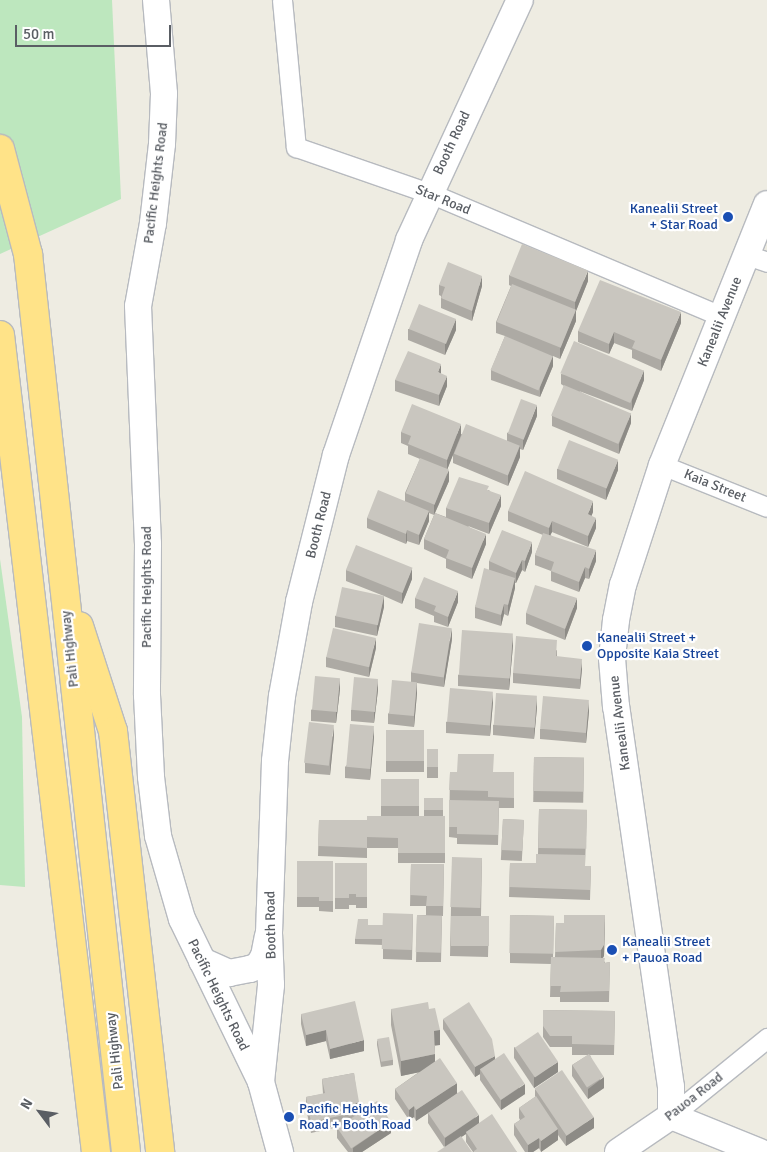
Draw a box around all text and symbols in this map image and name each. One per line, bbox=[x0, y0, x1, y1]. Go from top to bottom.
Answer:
scale bar bbox=[18, 15, 174, 47]
text: 50 m bbox=[23, 25, 54, 43]
street label: Booth Road bbox=[430, 108, 474, 178]
street label: Pacific Heights Road bbox=[140, 121, 172, 245]
street label: Star Road bbox=[413, 181, 473, 219]
place label: Kanealii Street + Star Road bbox=[630, 201, 718, 233]
marker: Kanealii Street + Star Road bbox=[722, 211, 734, 223]
street label: Kanealii Avenue bbox=[694, 274, 746, 370]
street label: Kaia Street bbox=[681, 466, 749, 506]
street label: Booth Road bbox=[303, 490, 335, 560]
street label: Pacific Heights Road bbox=[139, 526, 155, 648]
street label: Pali Highway bbox=[58, 610, 82, 688]
place label: Kanealii Street + Opposite Kaia Street bbox=[597, 630, 719, 662]
marker: Kanealii Street + Opposite Kaia Street bbox=[581, 640, 593, 652]
street label: Kanealii Avenue bbox=[606, 674, 634, 772]
street label: Booth Road bbox=[262, 891, 280, 959]
place label: Kanealii Street + Pauoa Road bbox=[622, 934, 710, 966]
street label: Pacific Heights Road bbox=[184, 936, 252, 1054]
marker: Kanealii Street + Pauoa Road bbox=[606, 944, 618, 956]
street label: Pali Highway bbox=[103, 1012, 127, 1090]
street label: Pauoa Road bbox=[661, 1069, 727, 1125]
north arrow bbox=[15, 1087, 65, 1137]
text: N bbox=[17, 1095, 37, 1113]
place label: Pacific Heights Road + Booth Road bbox=[299, 1101, 411, 1134]
marker: Pacific Heights Road + Booth Road bbox=[283, 1111, 295, 1123]

